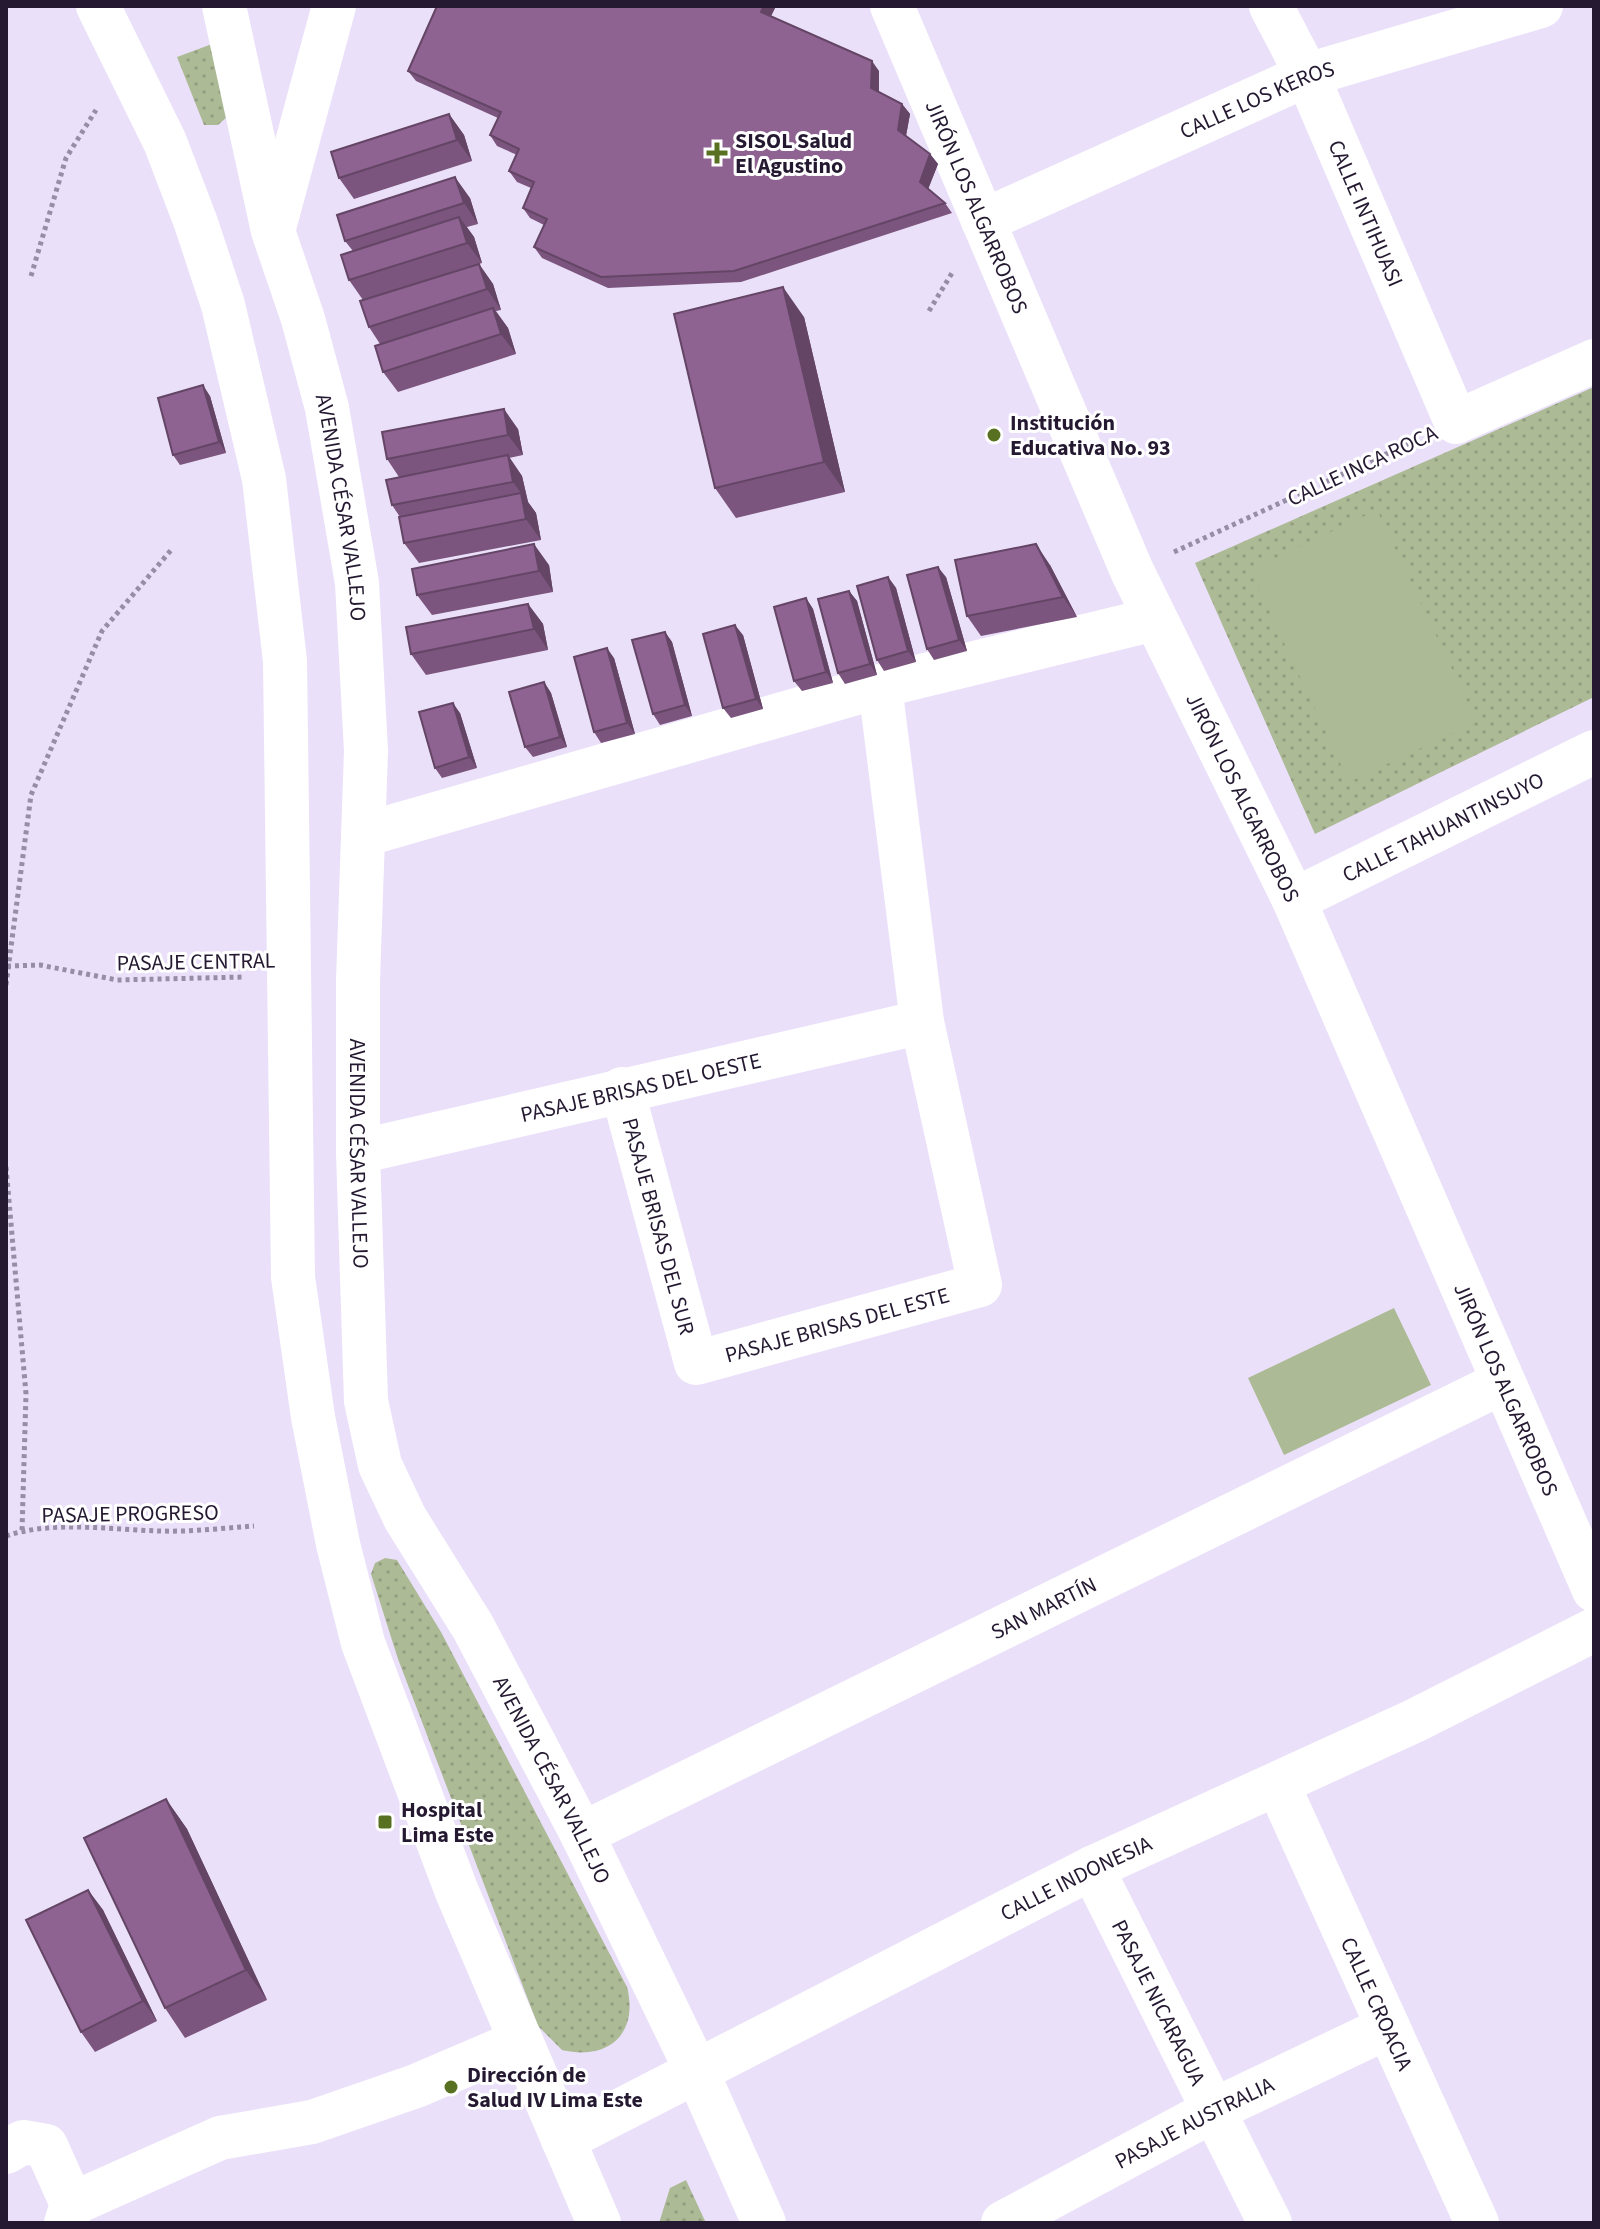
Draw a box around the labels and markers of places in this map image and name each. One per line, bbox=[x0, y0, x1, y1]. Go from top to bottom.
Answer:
place label: SISOL Salud El Agustino bbox=[735, 125, 852, 182]
marker: SISOL Salud El Agustino bbox=[706, 142, 728, 164]
place label: Institución Educativa No. 93 bbox=[1010, 407, 1171, 464]
marker: Institución Educativa No. 93 bbox=[985, 426, 1003, 444]
place label: Hospital Lima Este bbox=[401, 1794, 494, 1851]
marker: Hospital Lima Este bbox=[376, 1813, 394, 1831]
place label: Dirección de Salud IV Lima Este bbox=[467, 2059, 643, 2116]
marker: Dirección de Salud IV Lima Este bbox=[442, 2078, 460, 2096]

